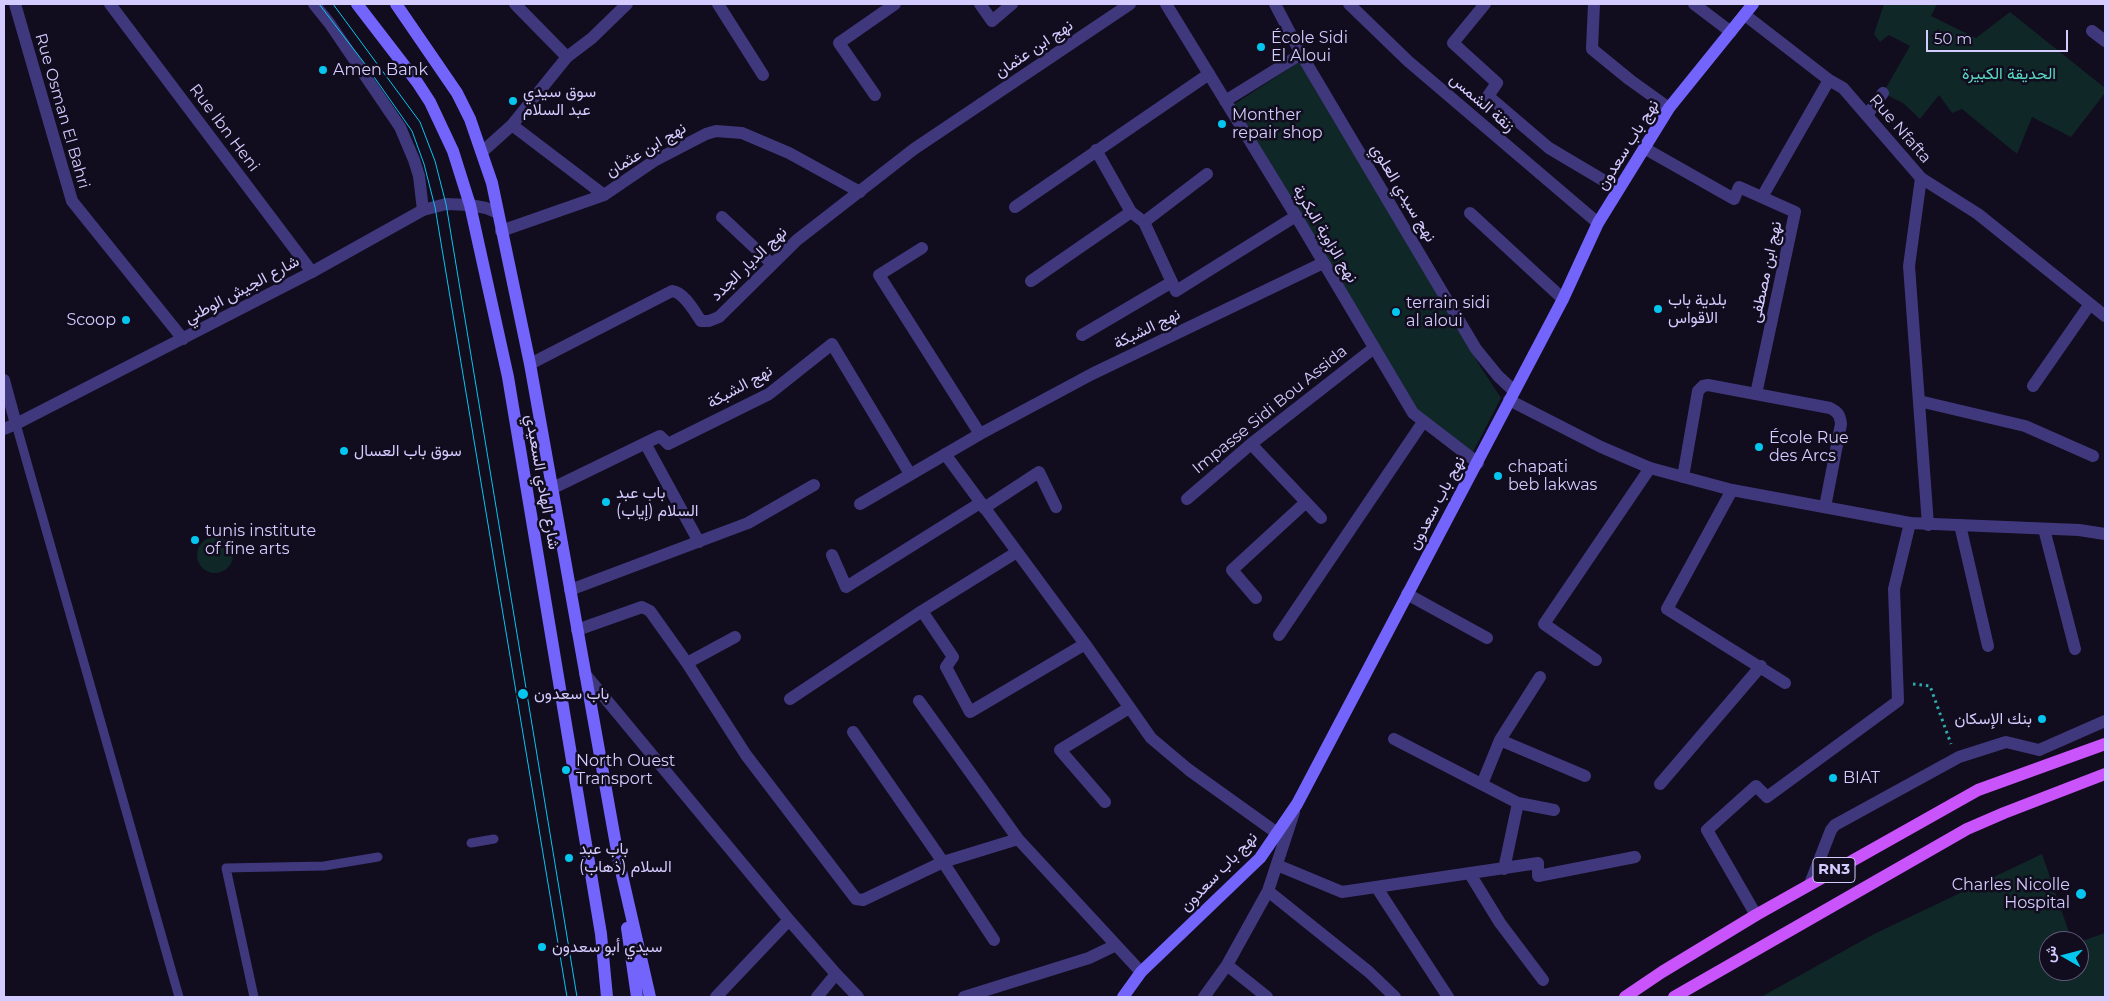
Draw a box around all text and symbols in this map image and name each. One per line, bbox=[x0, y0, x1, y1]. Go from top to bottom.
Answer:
street label: نهج ابن عثمان bbox=[991, 16, 1077, 82]
scale bar bbox=[1929, 20, 2072, 52]
place label: École Sidi El Aloui bbox=[1271, 28, 1348, 66]
text: 50 m bbox=[1934, 29, 1972, 48]
street label: Rue Osman El Bahri bbox=[31, 31, 93, 191]
marker: École Sidi El Aloui bbox=[1255, 41, 1267, 53]
place label: Amen Bank bbox=[333, 60, 428, 80]
marker: Amen Bank bbox=[317, 64, 329, 76]
park label: الحديقة الكبيرة bbox=[1962, 64, 2056, 84]
street label: زنقة الشمس bbox=[1445, 69, 1519, 137]
street label: Rue Ibn Heni bbox=[185, 80, 263, 176]
place label: سوق سيدي عبد السلام bbox=[523, 82, 596, 120]
street label: Rue Nfafta bbox=[1865, 91, 1935, 167]
marker: سوق سيدي عبد السلام bbox=[507, 95, 519, 107]
street label: نهج باب سعدون bbox=[1593, 96, 1663, 194]
place label: Monther repair shop bbox=[1232, 105, 1323, 143]
marker: Monther repair shop bbox=[1216, 118, 1228, 130]
street label: نهج ابن عثمان bbox=[602, 119, 690, 181]
street label: نهج سيدي العلوي bbox=[1366, 140, 1440, 246]
street label: نهج الزاوية البكرية bbox=[1288, 182, 1362, 286]
street label: نهج ابن مصطفى bbox=[1746, 219, 1786, 325]
street label: نهج الديار الجدد bbox=[707, 223, 791, 305]
street label: شارع الجيش الوطني bbox=[181, 252, 303, 328]
place label: بلدية باب الاقواس bbox=[1668, 290, 1727, 328]
place label: terrain sidi al aloui bbox=[1406, 293, 1490, 331]
marker: بلدية باب الاقواس bbox=[1652, 303, 1664, 315]
street label: نهج الشبكة bbox=[1111, 305, 1183, 353]
marker: terrain sidi al aloui bbox=[1390, 306, 1402, 318]
place label: Scoop bbox=[66, 310, 116, 330]
marker: Scoop bbox=[120, 314, 132, 326]
street label: Impasse Sidi Bou Assida bbox=[1189, 342, 1351, 478]
street label: نهج الشبكة bbox=[704, 361, 776, 413]
street label: شارع الهادي السعيدي bbox=[521, 413, 563, 551]
place label: École Rue des Arcs bbox=[1769, 428, 1849, 466]
place label: سوق باب العسال bbox=[354, 441, 462, 461]
marker: École Rue des Arcs bbox=[1753, 441, 1765, 453]
marker: سوق باب العسال bbox=[338, 445, 350, 457]
street label: نهج باب سعدون bbox=[1404, 453, 1470, 553]
place label: chapati beb lakwas bbox=[1508, 457, 1597, 495]
marker: chapati beb lakwas bbox=[1492, 470, 1504, 482]
place label: باب عبد السلام (إياب) bbox=[616, 483, 699, 521]
marker: باب عبد السلام (إياب) bbox=[600, 496, 612, 508]
place label: tunis institute of fine arts bbox=[205, 521, 316, 559]
marker: tunis institute of fine arts bbox=[189, 534, 201, 546]
place label: باب سعدون bbox=[534, 684, 609, 704]
marker: باب سعدون bbox=[516, 687, 530, 701]
place label: بنك الإسكان bbox=[1955, 709, 2032, 729]
marker: بنك الإسكان bbox=[2036, 713, 2048, 725]
place label: North Ouest Transport bbox=[576, 751, 675, 789]
marker: North Ouest Transport bbox=[560, 764, 572, 776]
place label: BIAT bbox=[1843, 768, 1880, 788]
marker: BIAT bbox=[1827, 772, 1839, 784]
street label: نهج باب سعدون bbox=[1176, 828, 1262, 916]
place label: باب عبد السلام (ذهاب) bbox=[579, 839, 672, 877]
marker: باب عبد السلام (ذهاب) bbox=[563, 852, 575, 864]
road number: RN3 bbox=[1813, 858, 1855, 882]
place label: Charles Nicolle Hospital bbox=[1952, 875, 2070, 913]
marker: Charles Nicolle Hospital bbox=[2074, 887, 2088, 901]
north arrow bbox=[2039, 931, 2089, 981]
place label: سيدي أبو سعدون bbox=[552, 937, 662, 957]
marker: سيدي أبو سعدون bbox=[536, 941, 548, 953]
text: ش bbox=[2040, 944, 2060, 964]

